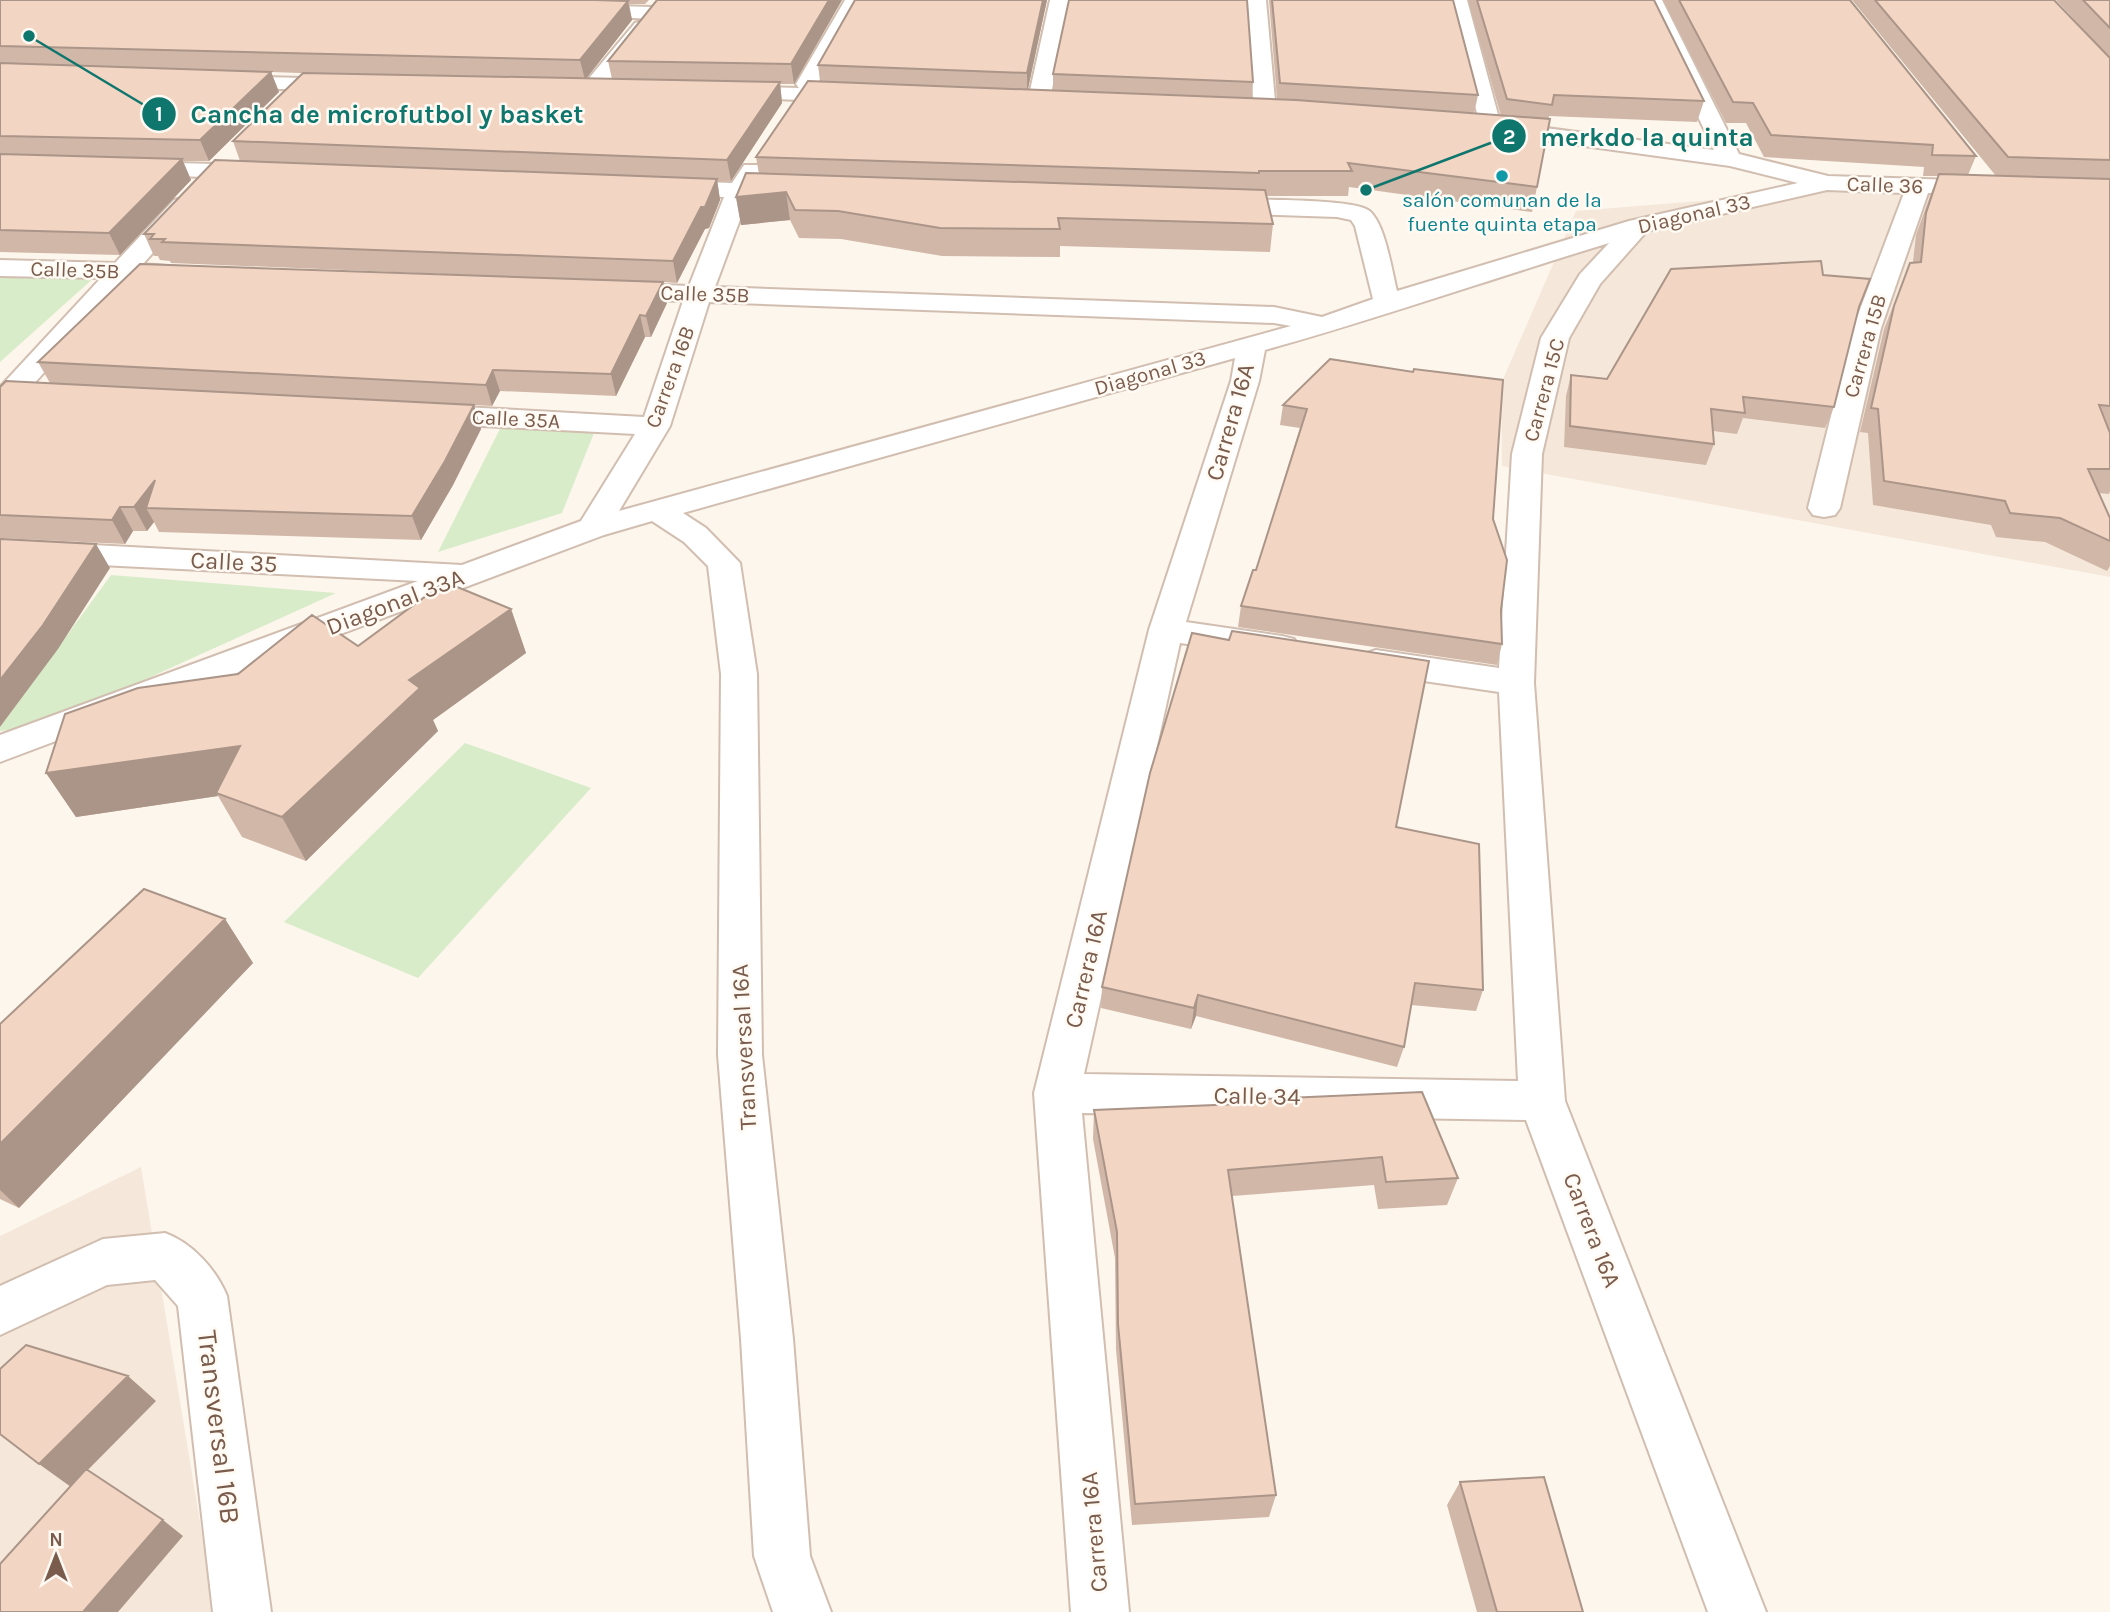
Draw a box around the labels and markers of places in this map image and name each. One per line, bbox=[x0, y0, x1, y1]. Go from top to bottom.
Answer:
callout: Cancha de microfutbol y basket bbox=[142, 90, 598, 137]
callout: merkdo la quinta bbox=[1491, 113, 1768, 160]
marker: salón comunan de la fuente quinta etapa bbox=[1494, 168, 1510, 184]
place label: salón comunan de la fuente quinta etapa bbox=[1402, 188, 1602, 236]

